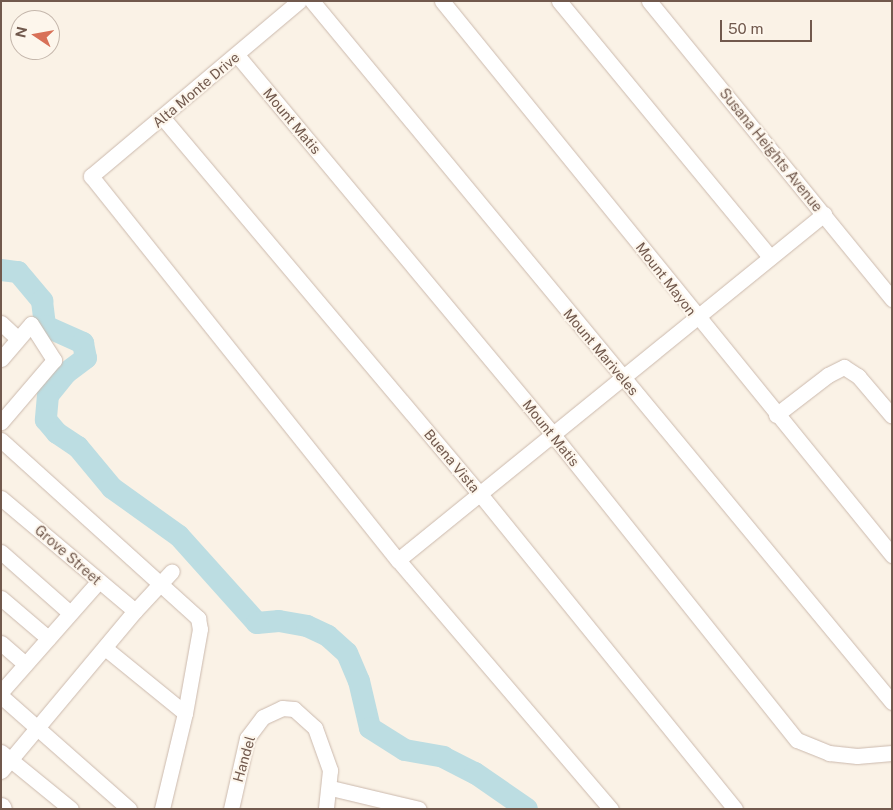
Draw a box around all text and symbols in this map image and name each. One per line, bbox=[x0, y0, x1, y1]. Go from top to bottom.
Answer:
north arrow bbox=[10, 10, 60, 60]
scale bar bbox=[723, 10, 816, 42]
text: 50 m bbox=[728, 20, 763, 37]
text: N bbox=[12, 25, 30, 39]
street label: Alta Monte Drive bbox=[149, 49, 243, 131]
street label: Mount Matis bbox=[260, 85, 324, 157]
street label: Susana Heights Avenue bbox=[716, 85, 826, 215]
street label: Mount Mayon bbox=[632, 239, 700, 319]
street label: Mount Mariveles bbox=[560, 305, 642, 399]
street label: Mount Matis bbox=[519, 396, 583, 470]
street label: Buena Vista bbox=[421, 426, 483, 496]
street label: Grove Street bbox=[31, 522, 105, 588]
street label: Handel bbox=[229, 734, 259, 784]

